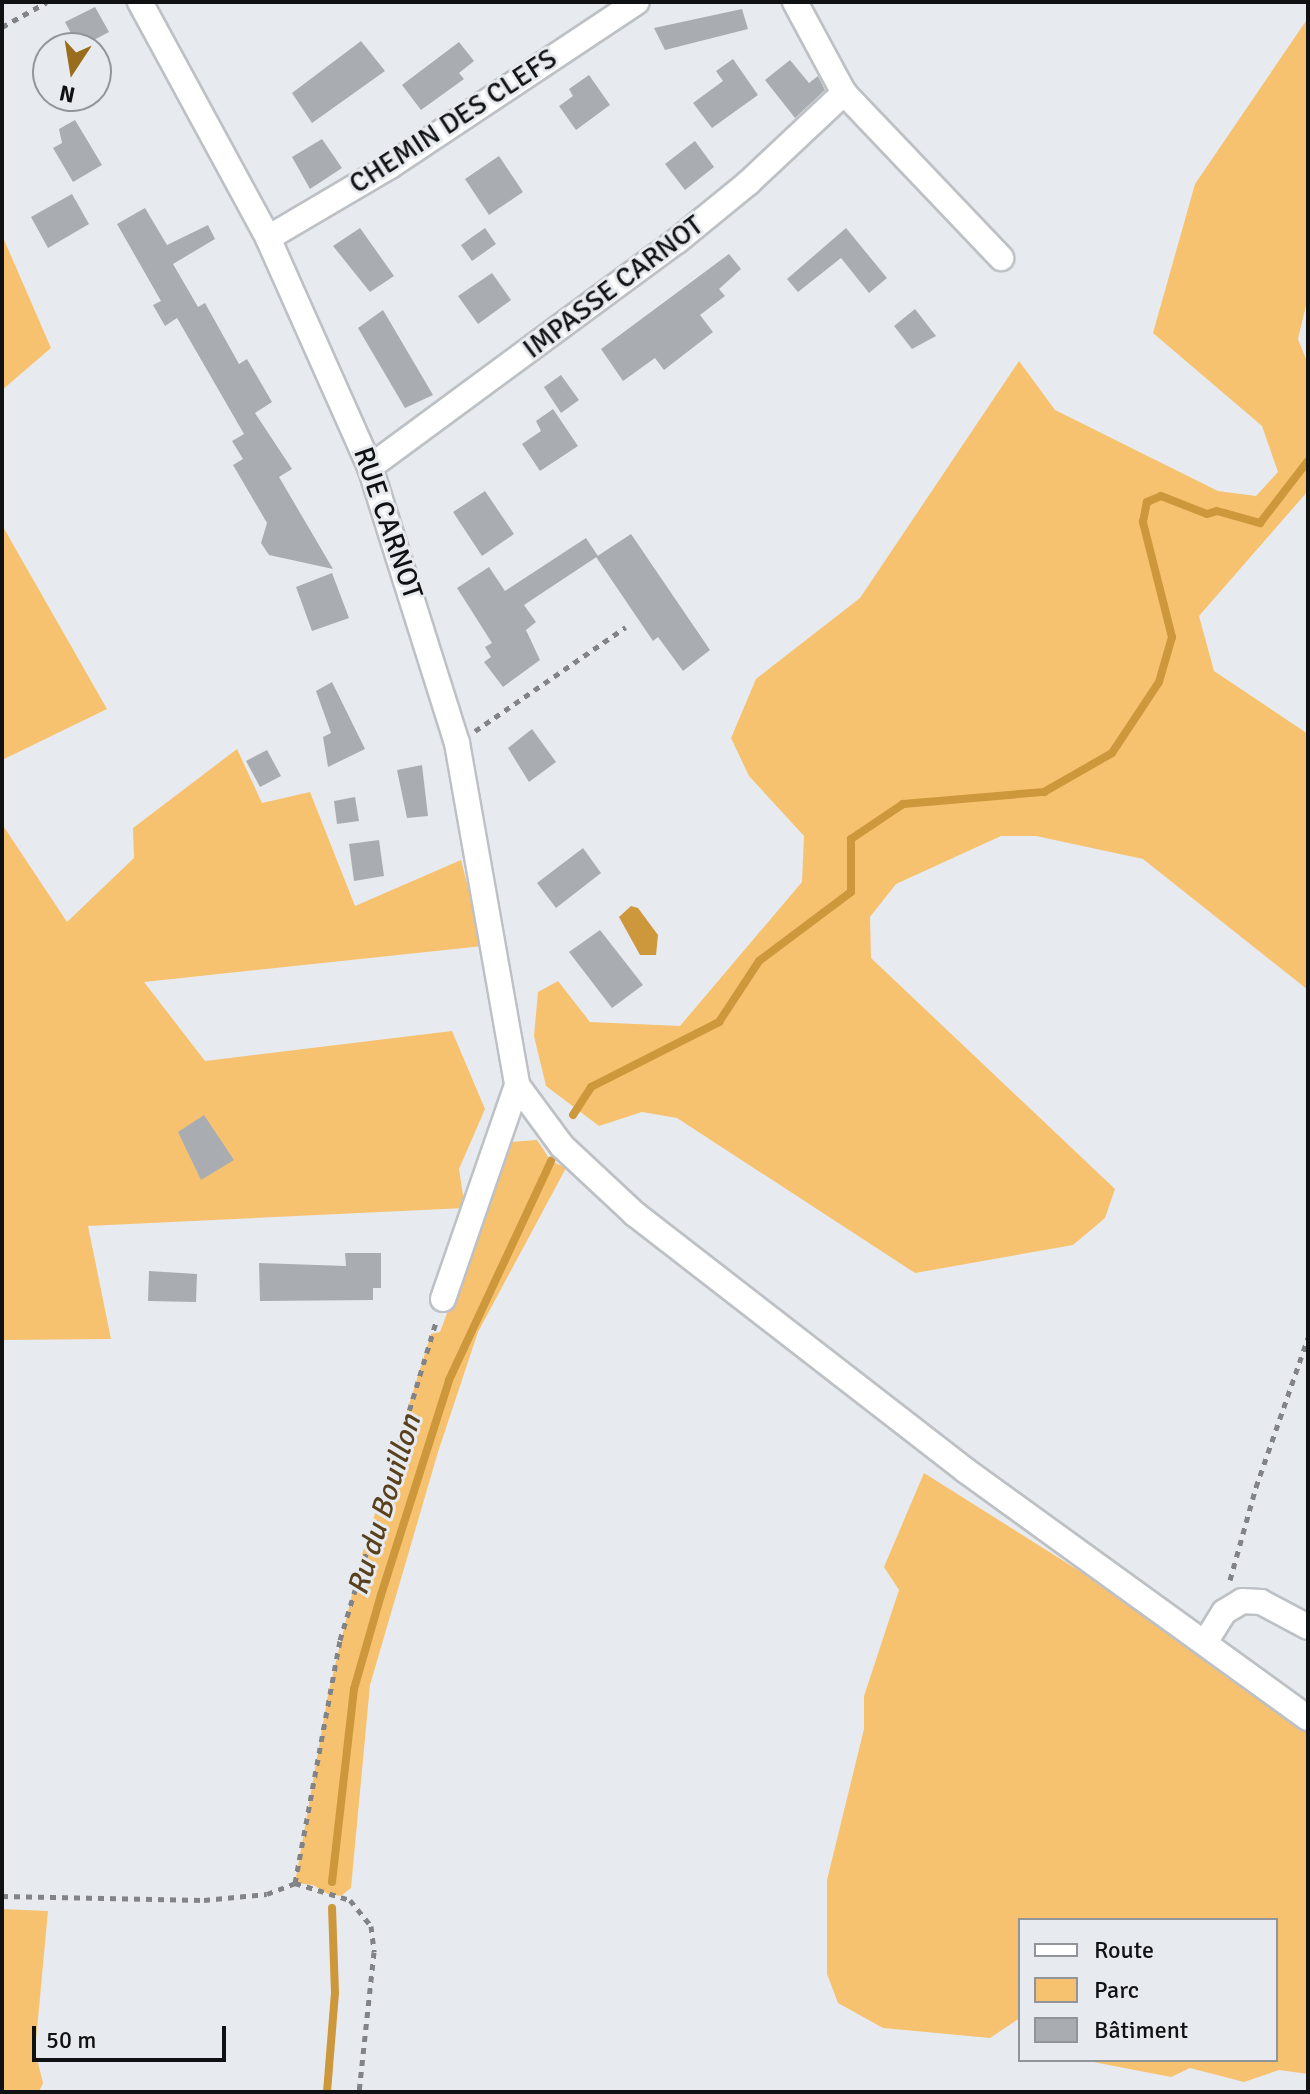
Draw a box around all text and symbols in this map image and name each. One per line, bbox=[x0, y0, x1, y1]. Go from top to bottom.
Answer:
north arrow bbox=[32, 32, 112, 112]
street label: CHEMIN DES CLEFS bbox=[343, 41, 563, 201]
text: N bbox=[57, 79, 78, 109]
street label: IMPASSE CARNOT bbox=[516, 208, 710, 366]
street label: RUE CARNOT bbox=[346, 443, 430, 603]
water label: Ru du Bouillon bbox=[341, 1411, 429, 1599]
legend bbox=[1018, 1918, 1278, 2062]
text: Route bbox=[1094, 1935, 1154, 1965]
text: Parc bbox=[1094, 1975, 1139, 2005]
scale bar bbox=[36, 2010, 230, 2060]
text: Bâtiment bbox=[1094, 2015, 1188, 2045]
text: 50 m bbox=[46, 2025, 96, 2055]

